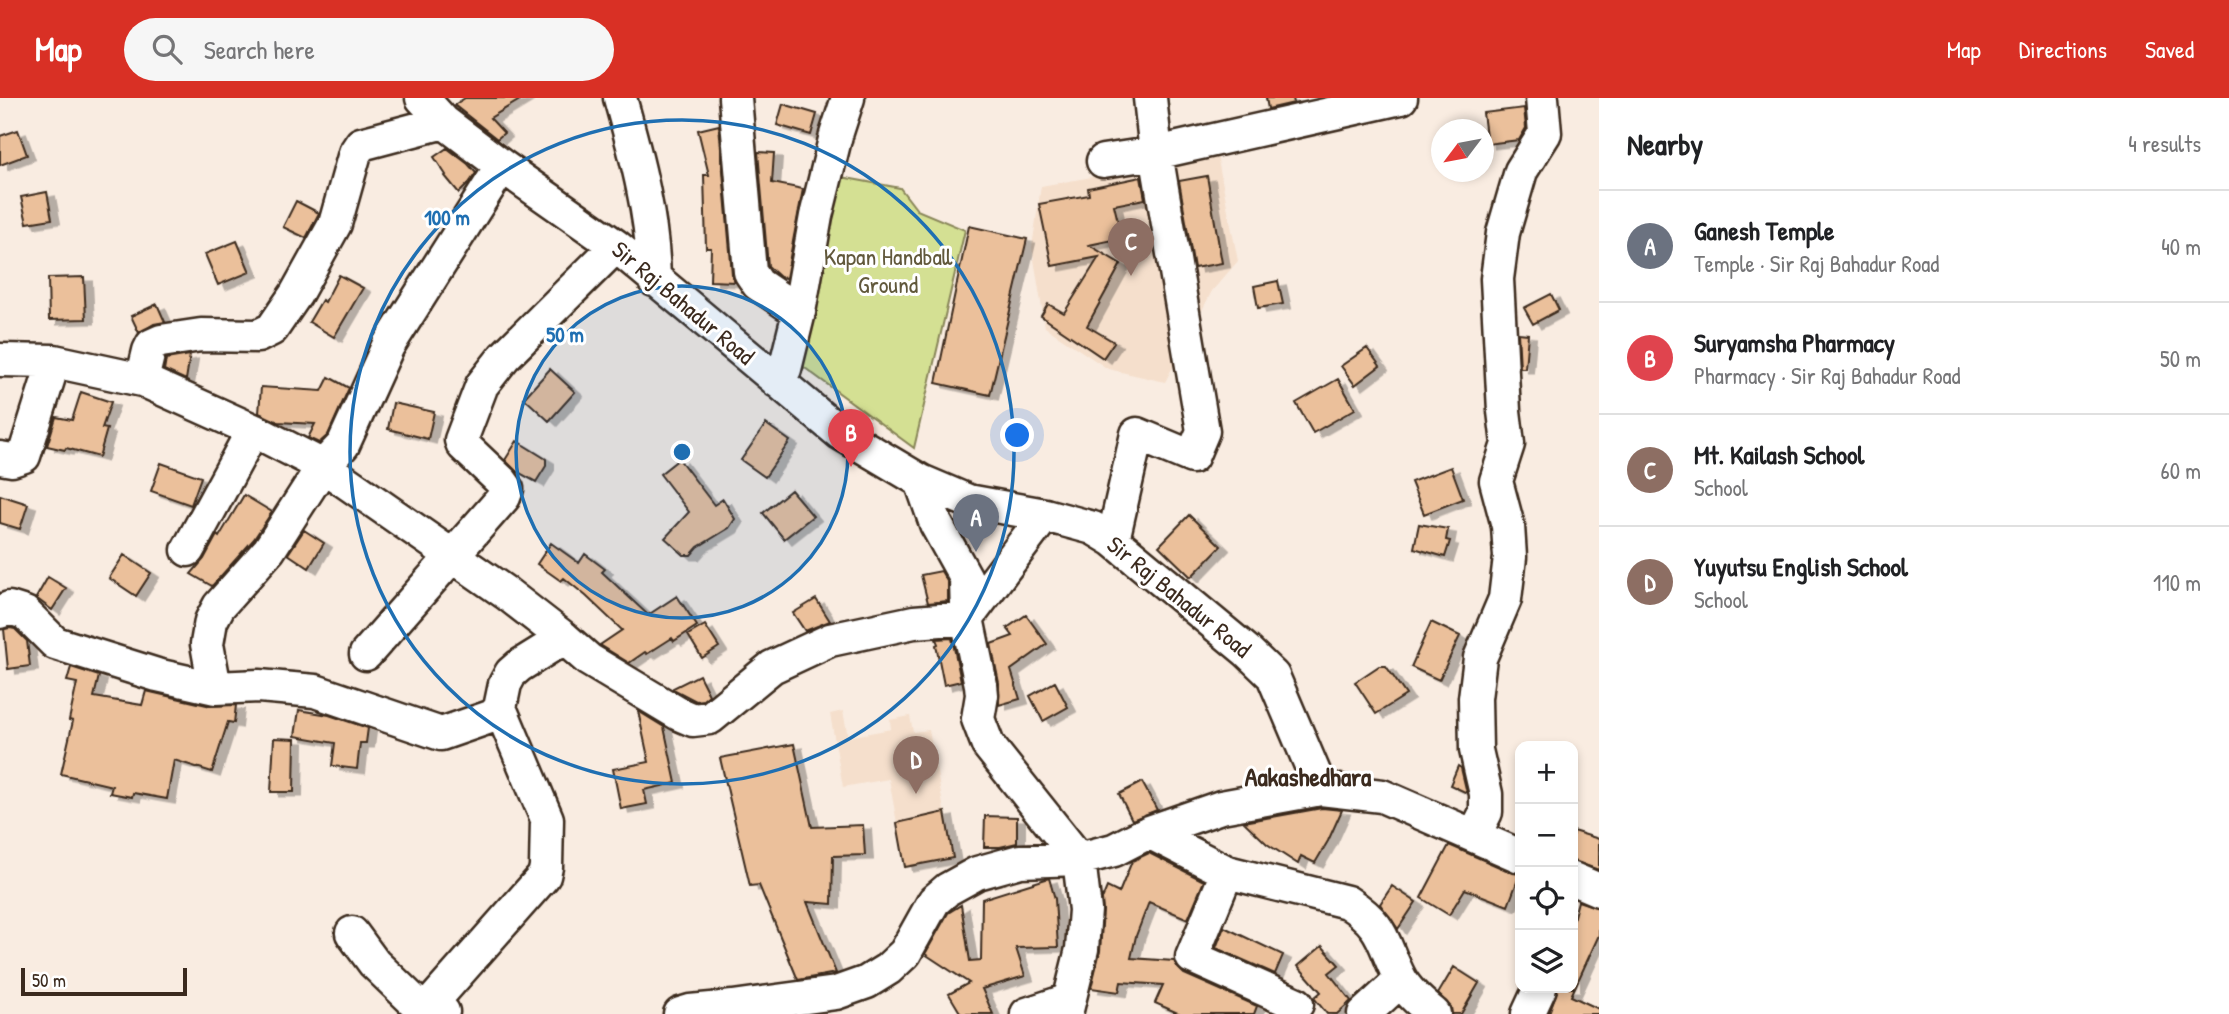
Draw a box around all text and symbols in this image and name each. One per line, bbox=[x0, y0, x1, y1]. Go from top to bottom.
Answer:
search box bbox=[124, 18, 614, 81]
text: Map bbox=[35, 27, 82, 71]
icon: search bbox=[148, 30, 186, 68]
text: Search here bbox=[204, 32, 315, 67]
text: Map bbox=[1947, 33, 1981, 65]
text: Directions bbox=[2019, 33, 2107, 65]
text: Saved bbox=[2145, 33, 2194, 65]
north arrow bbox=[1431, 119, 1494, 182]
text: Nearby bbox=[1627, 124, 1703, 164]
text: 4 results bbox=[2128, 128, 2201, 159]
text: 100 m bbox=[424, 203, 470, 232]
text: Ganesh Temple bbox=[1694, 213, 1834, 248]
pin: C bbox=[1108, 218, 1154, 276]
text: A bbox=[1644, 231, 1656, 262]
text: 40 m bbox=[2161, 231, 2201, 262]
street label: Sir Raj Bahadur Road bbox=[606, 233, 762, 371]
park label: Kapan Handball Ground bbox=[824, 240, 953, 300]
text: Temple · Sir Raj Bahadur Road bbox=[1694, 248, 1939, 279]
text: 50 m bbox=[546, 320, 584, 349]
text: Suryamsha Pharmacy bbox=[1694, 325, 1895, 360]
text: B bbox=[1644, 343, 1656, 374]
text: 50 m bbox=[2160, 343, 2201, 374]
text: Pharmacy · Sir Raj Bahadur Road bbox=[1694, 360, 1960, 391]
pin: B bbox=[828, 409, 874, 467]
your location bbox=[1000, 418, 1034, 452]
text: Mt. Kailash School bbox=[1694, 437, 1864, 472]
centre of rings bbox=[670, 440, 694, 464]
text: C bbox=[1644, 455, 1656, 486]
text: 60 m bbox=[2161, 455, 2201, 486]
text: School bbox=[1694, 472, 1748, 503]
pin: A bbox=[953, 494, 999, 552]
street label: Sir Raj Bahadur Road bbox=[1101, 528, 1258, 664]
text: Yuyutsu English School bbox=[1694, 549, 1908, 584]
text: D bbox=[1645, 567, 1655, 598]
text: 110 m bbox=[2153, 567, 2201, 598]
text: School bbox=[1694, 584, 1748, 615]
pin: D bbox=[893, 736, 939, 794]
map controls bbox=[1515, 741, 1578, 993]
button: + bbox=[1515, 741, 1578, 804]
district label: Aakashedhara bbox=[1245, 759, 1372, 794]
button: − bbox=[1515, 804, 1578, 867]
button: locate bbox=[1515, 867, 1578, 930]
button: layers bbox=[1515, 930, 1578, 993]
scale bar bbox=[21, 965, 187, 997]
text: 50 m bbox=[32, 967, 66, 993]

